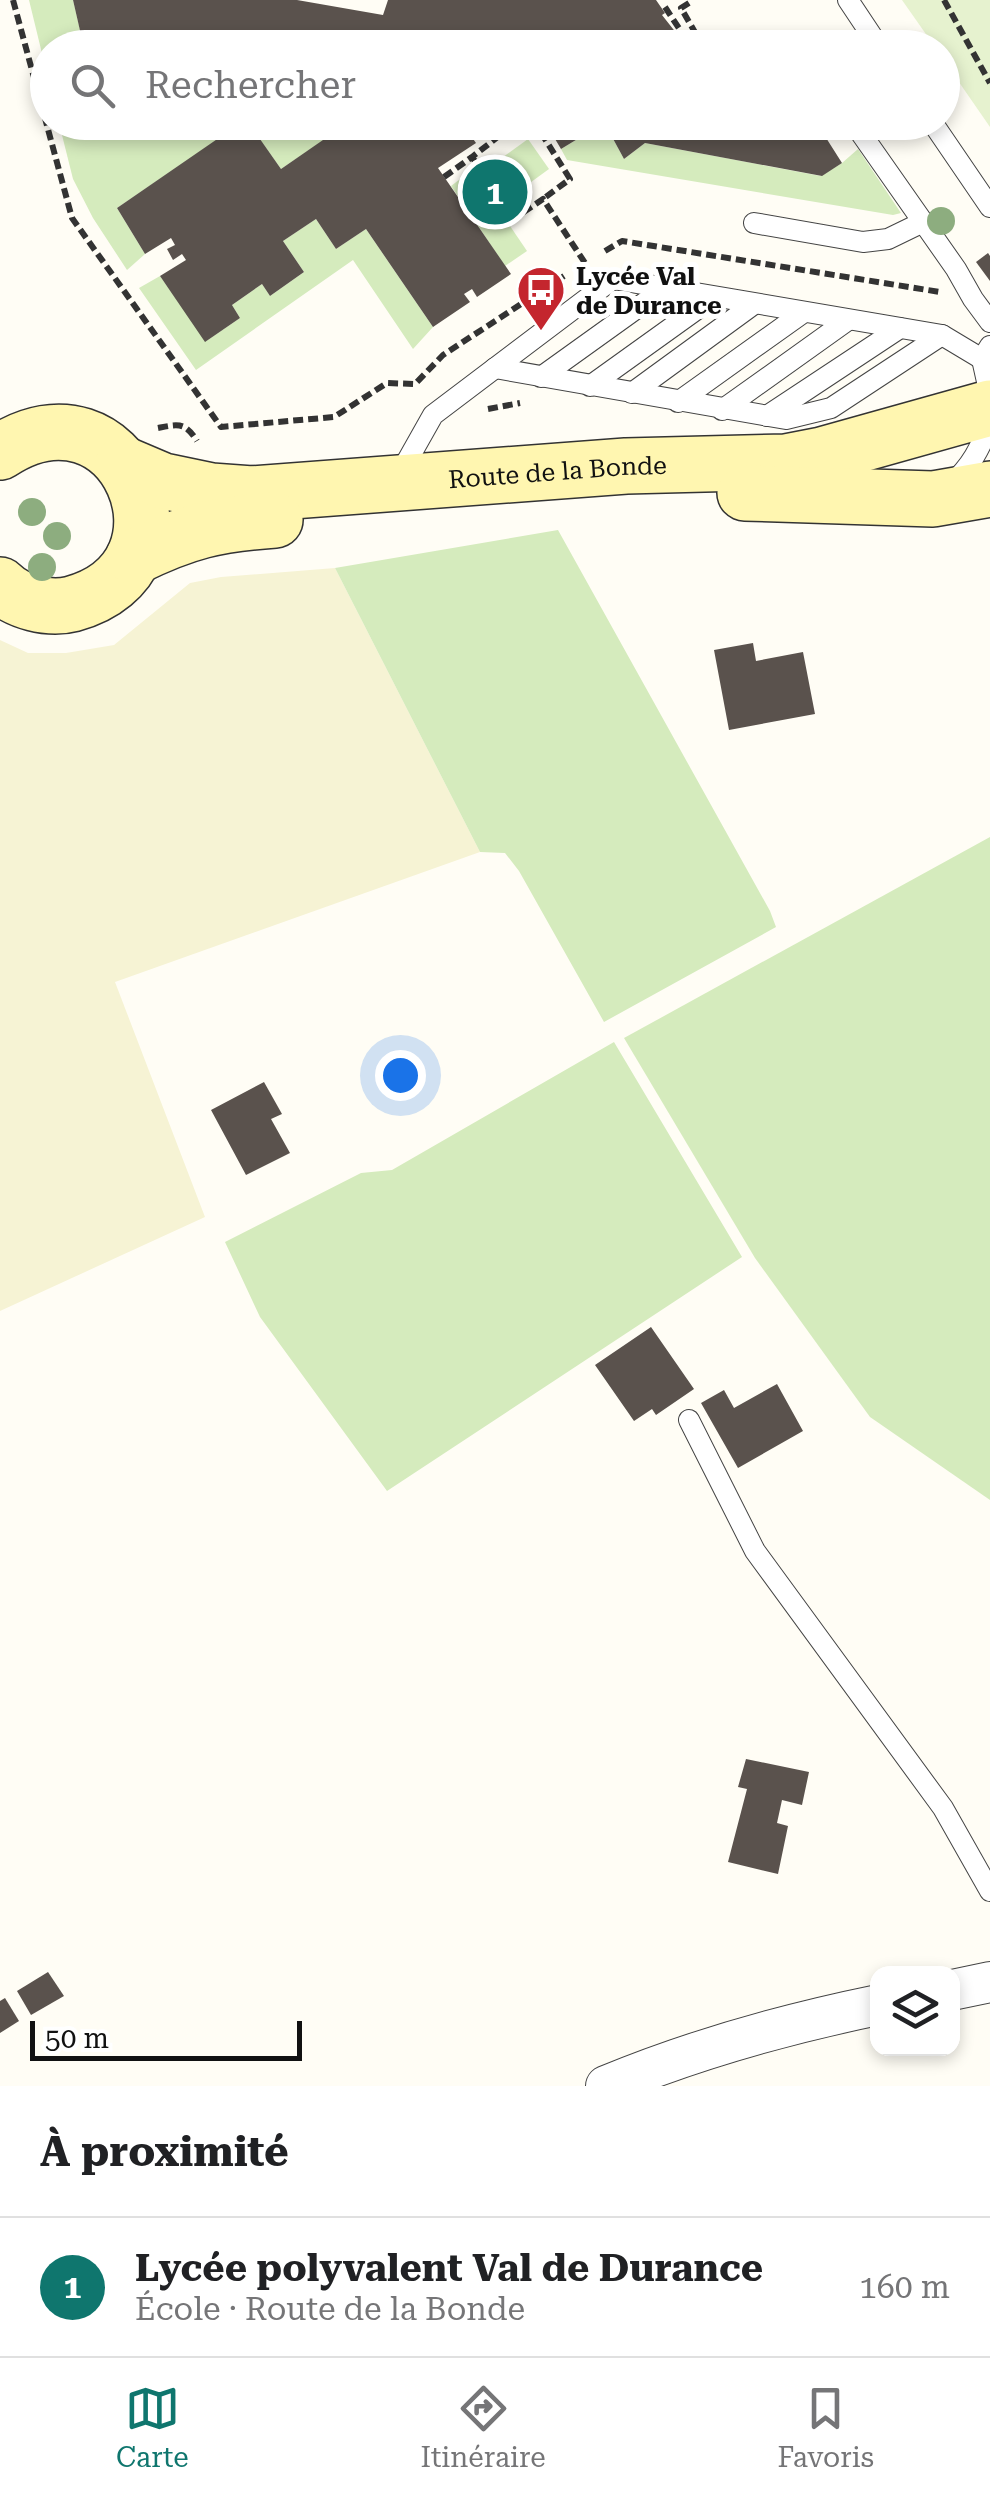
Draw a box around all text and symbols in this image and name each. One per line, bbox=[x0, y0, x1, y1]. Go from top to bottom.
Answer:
search box bbox=[30, 30, 960, 140]
icon: search bbox=[65, 58, 120, 113]
text: Rechercher bbox=[145, 63, 356, 107]
pin: 1 bbox=[462, 154, 528, 230]
place label: Lycée Val de Durance bbox=[576, 262, 722, 320]
bus stop icon: Lycée Val de Durance bbox=[515, 264, 567, 332]
street label: Route de la Bonde bbox=[447, 451, 667, 494]
your location bbox=[375, 1050, 426, 1101]
map controls bbox=[870, 1966, 960, 2056]
button: layers bbox=[870, 1966, 960, 2056]
scale bar bbox=[30, 2016, 302, 2060]
text: 50 m bbox=[45, 2022, 109, 2055]
text: À proximité bbox=[40, 2127, 289, 2176]
text: Lycée polyvalent Val de Durance bbox=[135, 2246, 763, 2290]
text: 1 bbox=[64, 2268, 81, 2306]
text: 160 m bbox=[859, 2268, 950, 2306]
text: École · Route de la Bonde bbox=[135, 2290, 525, 2328]
tab: Carte bbox=[116, 2381, 189, 2474]
tab: Itinéraire bbox=[420, 2381, 546, 2474]
tab: Favoris bbox=[777, 2381, 874, 2474]

